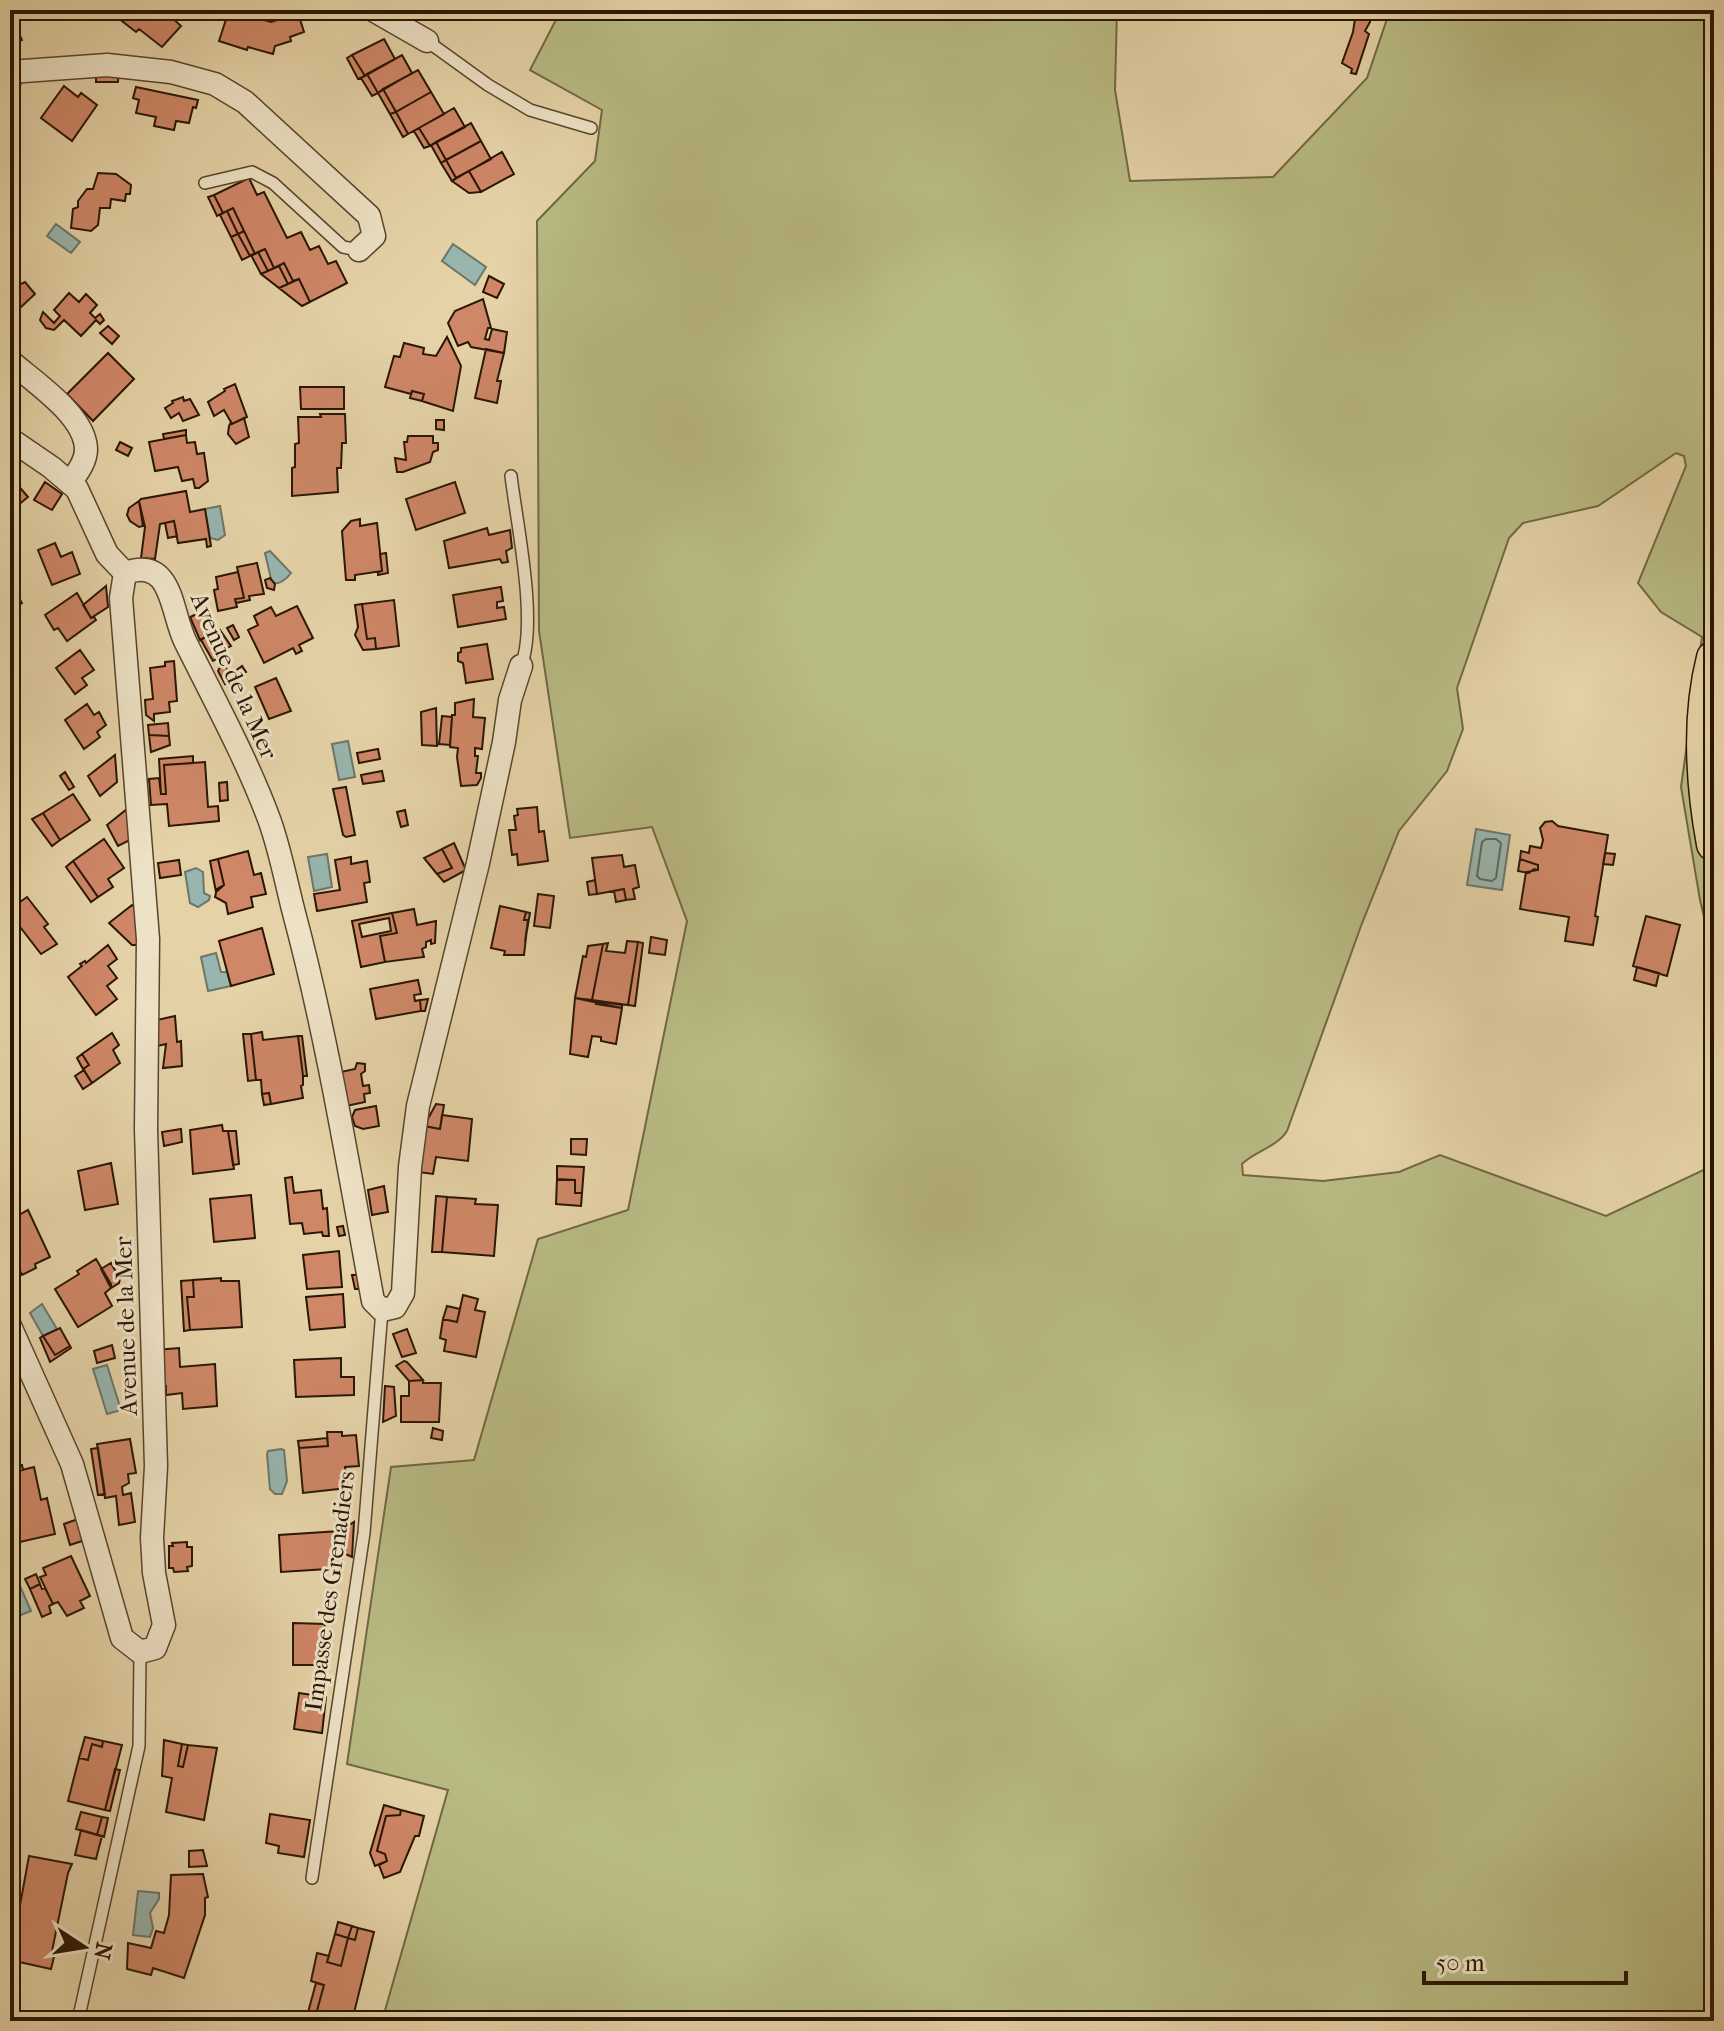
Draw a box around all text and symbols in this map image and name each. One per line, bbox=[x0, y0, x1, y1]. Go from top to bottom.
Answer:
street label: Avenue de la Mer bbox=[184, 587, 284, 764]
street label: Avenue de la Mer bbox=[109, 1235, 143, 1417]
street label: Impasse des Grenadiers bbox=[299, 1469, 361, 1713]
north arrow bbox=[44, 1907, 124, 1987]
scale bar bbox=[1424, 1935, 1626, 1985]
text: N bbox=[88, 1940, 117, 1962]
text: 50 m bbox=[1436, 1949, 1485, 1977]

